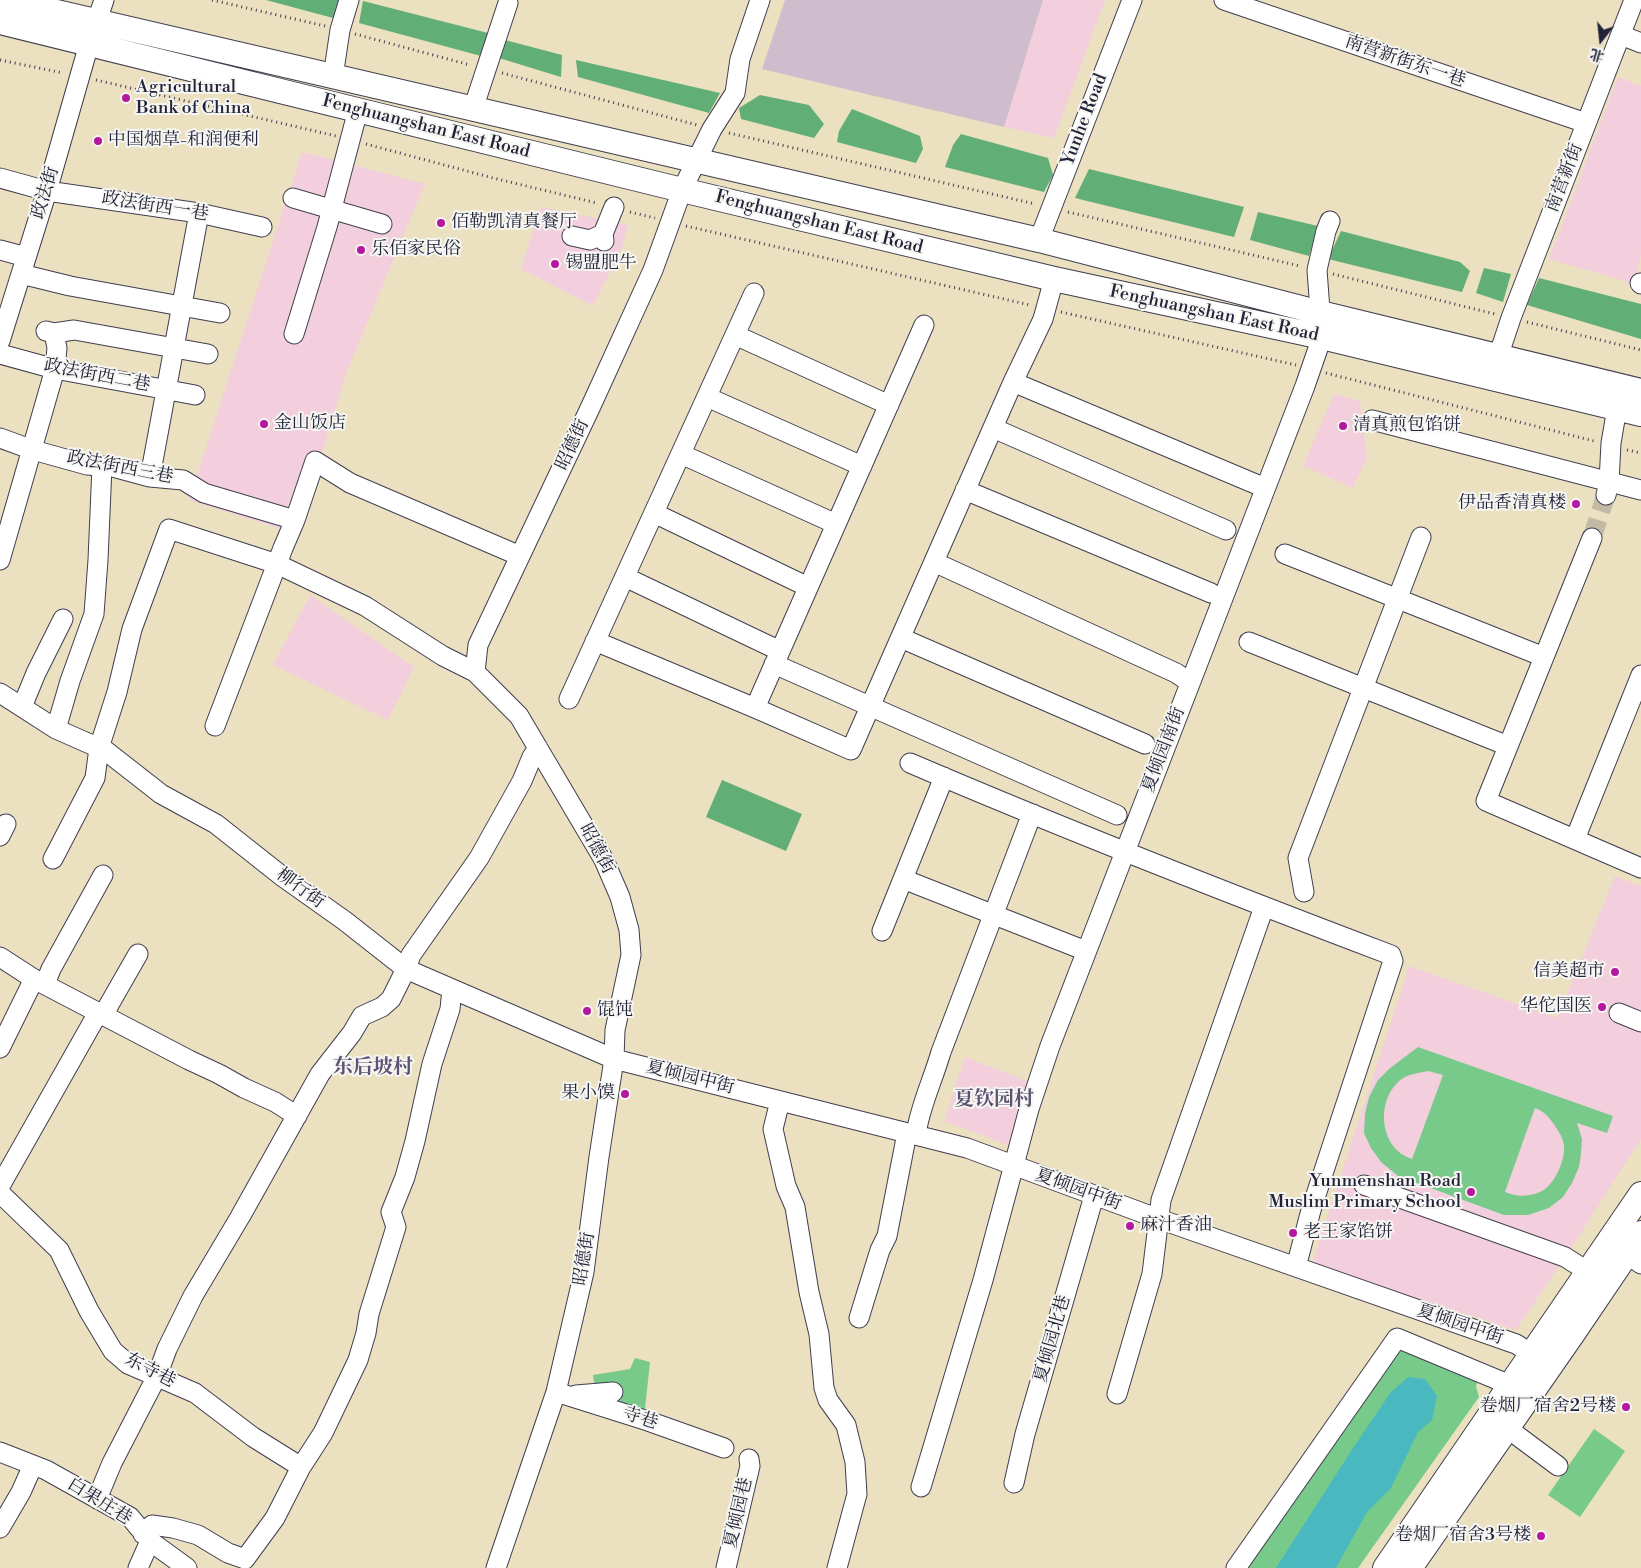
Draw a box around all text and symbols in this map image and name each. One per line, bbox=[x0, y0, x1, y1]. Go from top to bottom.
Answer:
north arrow bbox=[1576, 15, 1626, 65]
street label: 南营新街东一巷 bbox=[1342, 31, 1468, 93]
text: 北 bbox=[1588, 44, 1606, 65]
street label: Yunhe Road bbox=[1058, 71, 1112, 169]
place label: Agricultural Bank of China bbox=[136, 77, 251, 120]
street label: Fenghuangshan East Road bbox=[320, 91, 532, 163]
marker: Agricultural Bank of China bbox=[120, 92, 132, 104]
place label: 中国烟草-和润便利 bbox=[108, 130, 259, 152]
marker: 中国烟草-和润便利 bbox=[92, 135, 104, 147]
street label: 南营新街 bbox=[1542, 141, 1588, 215]
street label: 政法街 bbox=[28, 164, 64, 222]
street label: Fenghuangshan East Road bbox=[713, 187, 925, 259]
street label: 政法街西一巷 bbox=[100, 188, 210, 226]
place label: 佰勒凯清真餐厅 bbox=[451, 212, 577, 234]
marker: 佰勒凯清真餐厅 bbox=[435, 217, 447, 229]
place label: 乐佰家民俗 bbox=[371, 239, 461, 261]
marker: 乐佰家民俗 bbox=[355, 244, 367, 256]
place label: 锡盟肥牛 bbox=[565, 253, 637, 275]
marker: 锡盟肥牛 bbox=[549, 258, 561, 270]
street label: Fenghuangshan East Road bbox=[1107, 281, 1321, 347]
street label: 政法街西二巷 bbox=[42, 355, 152, 397]
place label: 金山饭店 bbox=[274, 413, 346, 435]
place label: 清真煎包馅饼 bbox=[1353, 415, 1461, 437]
street label: 昭德街 bbox=[552, 416, 594, 474]
marker: 金山饭店 bbox=[258, 418, 270, 430]
marker: 清真煎包馅饼 bbox=[1337, 420, 1349, 432]
street label: 政法街西三巷 bbox=[65, 447, 175, 489]
place label: 伊品香清真楼 bbox=[1458, 493, 1566, 515]
marker: 伊品香清真楼 bbox=[1570, 498, 1582, 510]
street label: 夏倾园南街 bbox=[1138, 704, 1190, 796]
street label: 昭德街 bbox=[574, 820, 618, 878]
street label: 柳行街 bbox=[272, 864, 328, 914]
place label: 信美超市 bbox=[1533, 961, 1605, 983]
marker: 信美超市 bbox=[1609, 966, 1621, 978]
place label: 华佗国医 bbox=[1520, 996, 1592, 1018]
place label: 馄饨 bbox=[597, 1000, 633, 1022]
marker: 华佗国医 bbox=[1596, 1001, 1608, 1013]
marker: 馄饨 bbox=[581, 1005, 593, 1017]
district label: 东后坡村 bbox=[333, 1056, 413, 1080]
street label: 夏倾园中街 bbox=[644, 1057, 736, 1099]
place label: 果小馍 bbox=[561, 1083, 615, 1105]
marker: 果小馍 bbox=[619, 1088, 631, 1100]
district label: 夏钦园村 bbox=[954, 1088, 1034, 1112]
street label: 夏倾园中街 bbox=[1032, 1164, 1124, 1216]
place label: Yunmenshan Road Muslim Primary School bbox=[1268, 1171, 1461, 1214]
marker: Yunmenshan Road Muslim Primary School bbox=[1465, 1186, 1477, 1198]
place label: 麻汁香油 bbox=[1140, 1215, 1212, 1237]
marker: 麻汁香油 bbox=[1124, 1220, 1136, 1232]
place label: 老王家馅饼 bbox=[1303, 1222, 1393, 1244]
marker: 老王家馅饼 bbox=[1287, 1227, 1299, 1239]
street label: 昭德街 bbox=[570, 1231, 600, 1287]
street label: 夏倾园北巷 bbox=[1030, 1293, 1076, 1385]
street label: 夏倾园中街 bbox=[1414, 1300, 1506, 1350]
street label: 东寺巷 bbox=[121, 1349, 179, 1393]
place label: 卷烟厂宿舍2号楼 bbox=[1480, 1396, 1616, 1418]
marker: 卷烟厂宿舍2号楼 bbox=[1620, 1401, 1632, 1413]
street label: 寺巷 bbox=[620, 1403, 660, 1435]
street label: 白果庄巷 bbox=[63, 1474, 135, 1530]
street label: 夏倾园巷 bbox=[720, 1475, 758, 1551]
place label: 卷烟厂宿舍3号楼 bbox=[1395, 1525, 1531, 1547]
marker: 卷烟厂宿舍3号楼 bbox=[1535, 1530, 1547, 1542]

